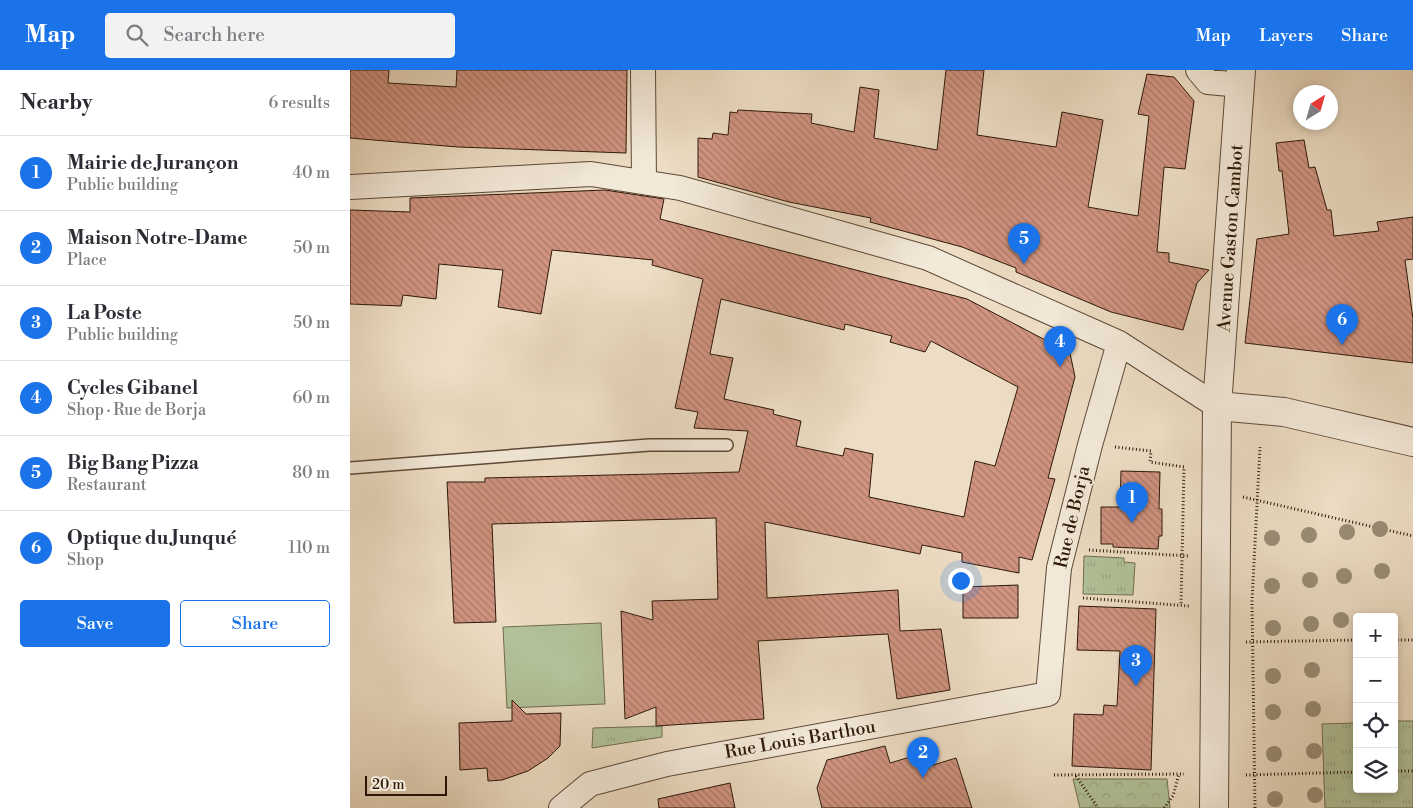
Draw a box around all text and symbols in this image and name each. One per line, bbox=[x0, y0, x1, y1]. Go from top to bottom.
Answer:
search box bbox=[105, 13, 455, 58]
text: Map bbox=[25, 20, 75, 50]
icon: search bbox=[123, 21, 151, 49]
text: Search here bbox=[163, 23, 265, 47]
text: Map bbox=[1196, 24, 1231, 47]
text: Layers bbox=[1259, 24, 1313, 47]
text: Share bbox=[1341, 24, 1388, 47]
north arrow bbox=[1293, 85, 1338, 130]
text: Nearby bbox=[20, 90, 93, 116]
text: 6 results bbox=[269, 93, 330, 113]
street label: Avenue Gaston Cambot bbox=[1212, 143, 1249, 334]
text: Mairie de Jurançon bbox=[67, 151, 239, 175]
text: 1 bbox=[32, 163, 40, 183]
text: 40 m bbox=[293, 163, 330, 183]
text: Public building bbox=[67, 175, 178, 195]
pin: 5 bbox=[1008, 223, 1040, 264]
text: Maison Notre-Dame bbox=[67, 226, 248, 250]
text: 2 bbox=[31, 238, 41, 258]
text: 50 m bbox=[293, 238, 330, 258]
text: Place bbox=[67, 250, 107, 270]
text: La Poste bbox=[67, 301, 142, 325]
pin: 6 bbox=[1326, 304, 1358, 345]
text: 3 bbox=[31, 313, 41, 333]
text: 50 m bbox=[293, 313, 330, 333]
text: Public building bbox=[67, 325, 178, 345]
pin: 4 bbox=[1044, 326, 1076, 367]
text: Cycles Gibanel bbox=[67, 376, 198, 400]
text: 4 bbox=[31, 388, 41, 408]
text: 60 m bbox=[292, 388, 330, 408]
text: Shop · Rue de Borja bbox=[67, 400, 206, 420]
text: Big Bang Pizza bbox=[67, 451, 199, 475]
text: 5 bbox=[31, 463, 41, 483]
text: 80 m bbox=[292, 463, 330, 483]
street label: Rue de Borja bbox=[1050, 463, 1096, 571]
text: Restaurant bbox=[67, 475, 146, 495]
pin: 1 bbox=[1116, 482, 1148, 523]
text: Optique du Junqué bbox=[67, 526, 236, 550]
text: 6 bbox=[31, 538, 41, 558]
text: 110 m bbox=[288, 538, 330, 558]
text: Shop bbox=[67, 550, 104, 570]
your location bbox=[948, 568, 974, 594]
button: Save bbox=[20, 600, 170, 647]
button: Share bbox=[180, 600, 330, 647]
map controls bbox=[1353, 613, 1398, 793]
button: + bbox=[1353, 613, 1398, 658]
pin: 3 bbox=[1120, 645, 1152, 686]
button: − bbox=[1353, 658, 1398, 703]
button: locate bbox=[1353, 703, 1398, 748]
street label: Rue Louis Barthou bbox=[723, 715, 878, 764]
pin: 2 bbox=[907, 737, 939, 778]
button: layers bbox=[1353, 748, 1398, 793]
scale bar bbox=[365, 773, 448, 796]
text: 20 m bbox=[372, 776, 404, 794]

